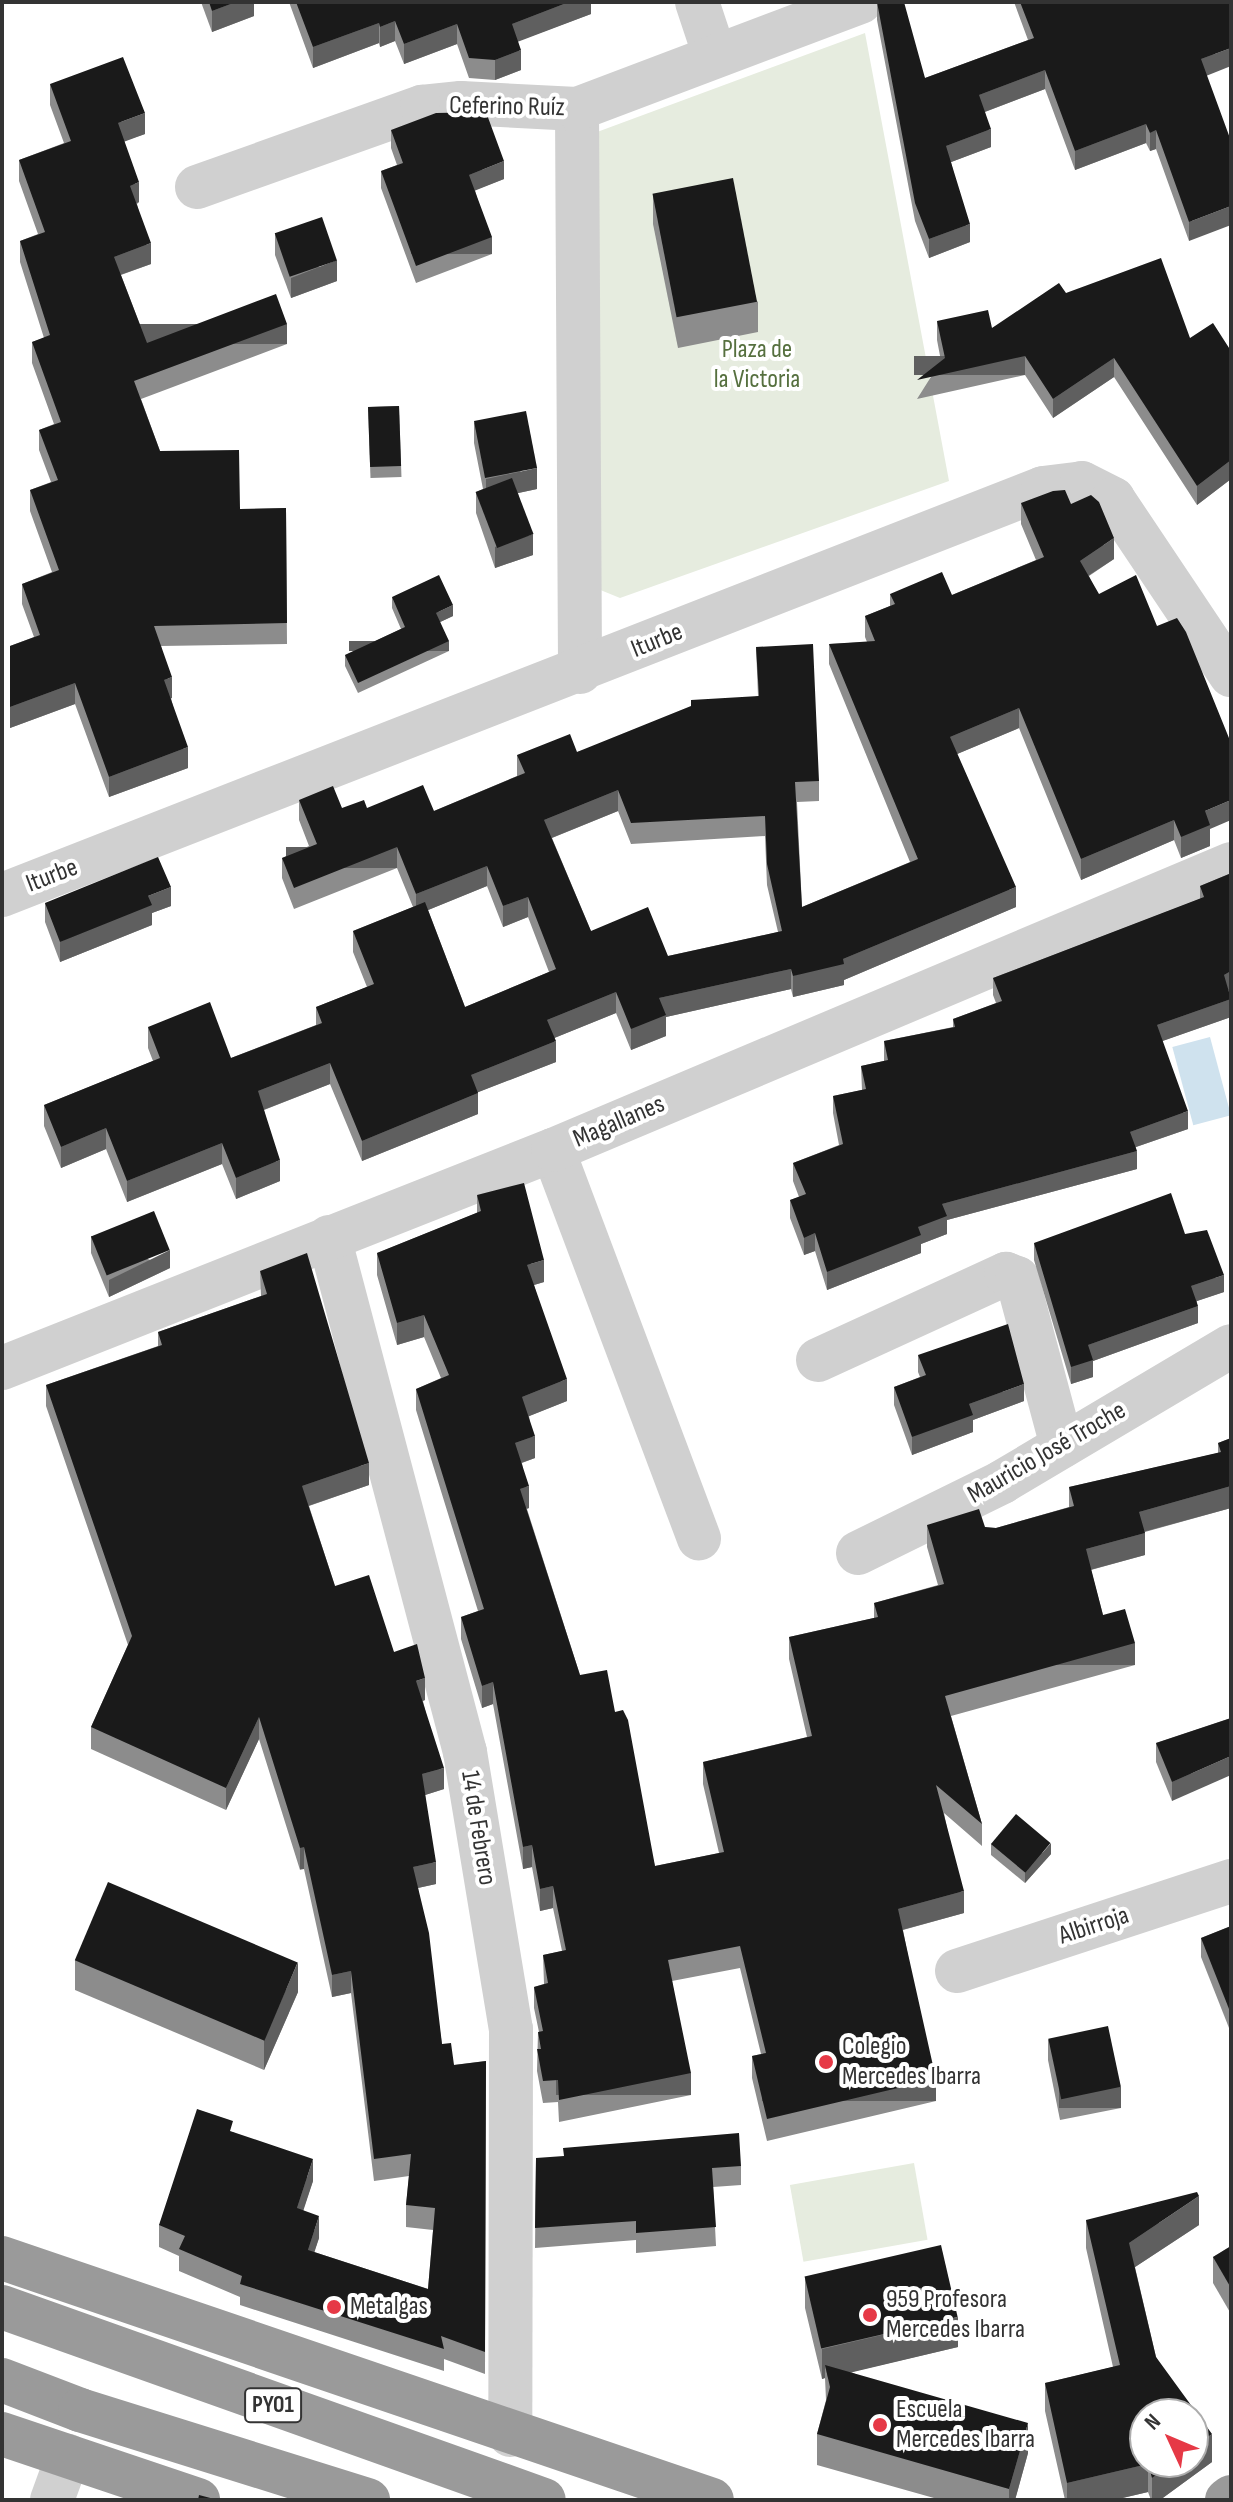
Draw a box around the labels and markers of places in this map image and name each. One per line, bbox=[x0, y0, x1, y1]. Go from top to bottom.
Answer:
place label: Colegio Mercedes Ibarra bbox=[842, 2031, 981, 2092]
marker: Colegio Mercedes Ibarra bbox=[817, 2053, 835, 2071]
place label: 959 Profesora Mercedes Ibarra bbox=[886, 2284, 1025, 2346]
place label: Metalgas bbox=[350, 2291, 428, 2323]
marker: Metalgas bbox=[325, 2298, 343, 2316]
marker: 959 Profesora Mercedes Ibarra bbox=[861, 2306, 879, 2324]
place label: Escuela Mercedes Ibarra bbox=[896, 2394, 1035, 2456]
marker: Escuela Mercedes Ibarra bbox=[871, 2416, 889, 2434]

